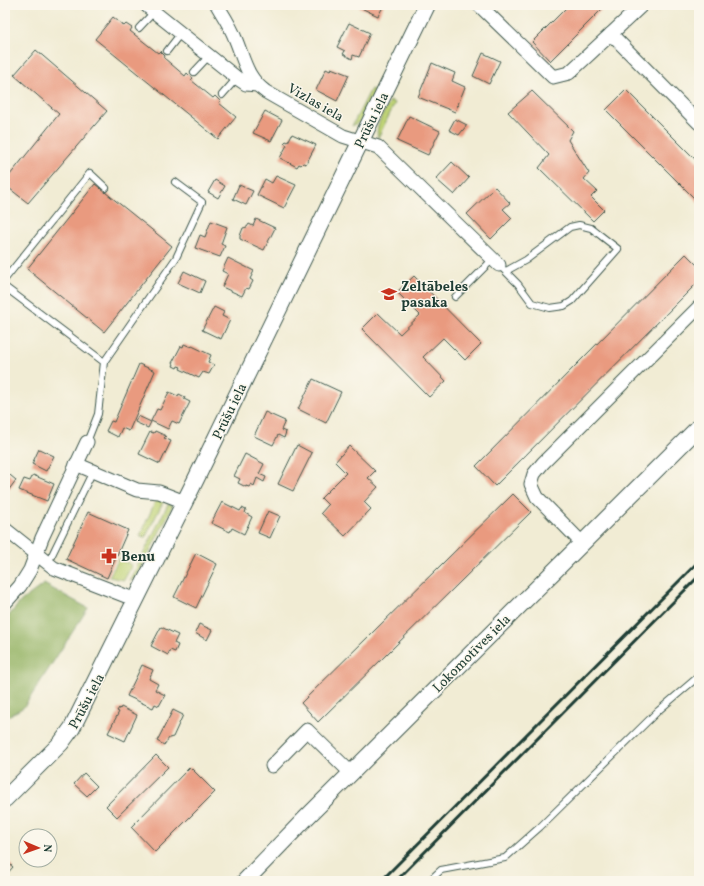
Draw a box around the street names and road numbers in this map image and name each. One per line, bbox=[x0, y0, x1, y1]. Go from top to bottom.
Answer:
street label: Vizlas iela bbox=[284, 80, 347, 127]
street label: Prūšu iela bbox=[351, 89, 394, 152]
street label: Prūšu iela bbox=[209, 380, 252, 443]
street label: Lokomotīves iela bbox=[429, 611, 515, 697]
street label: Prūšu iela bbox=[65, 670, 110, 733]

